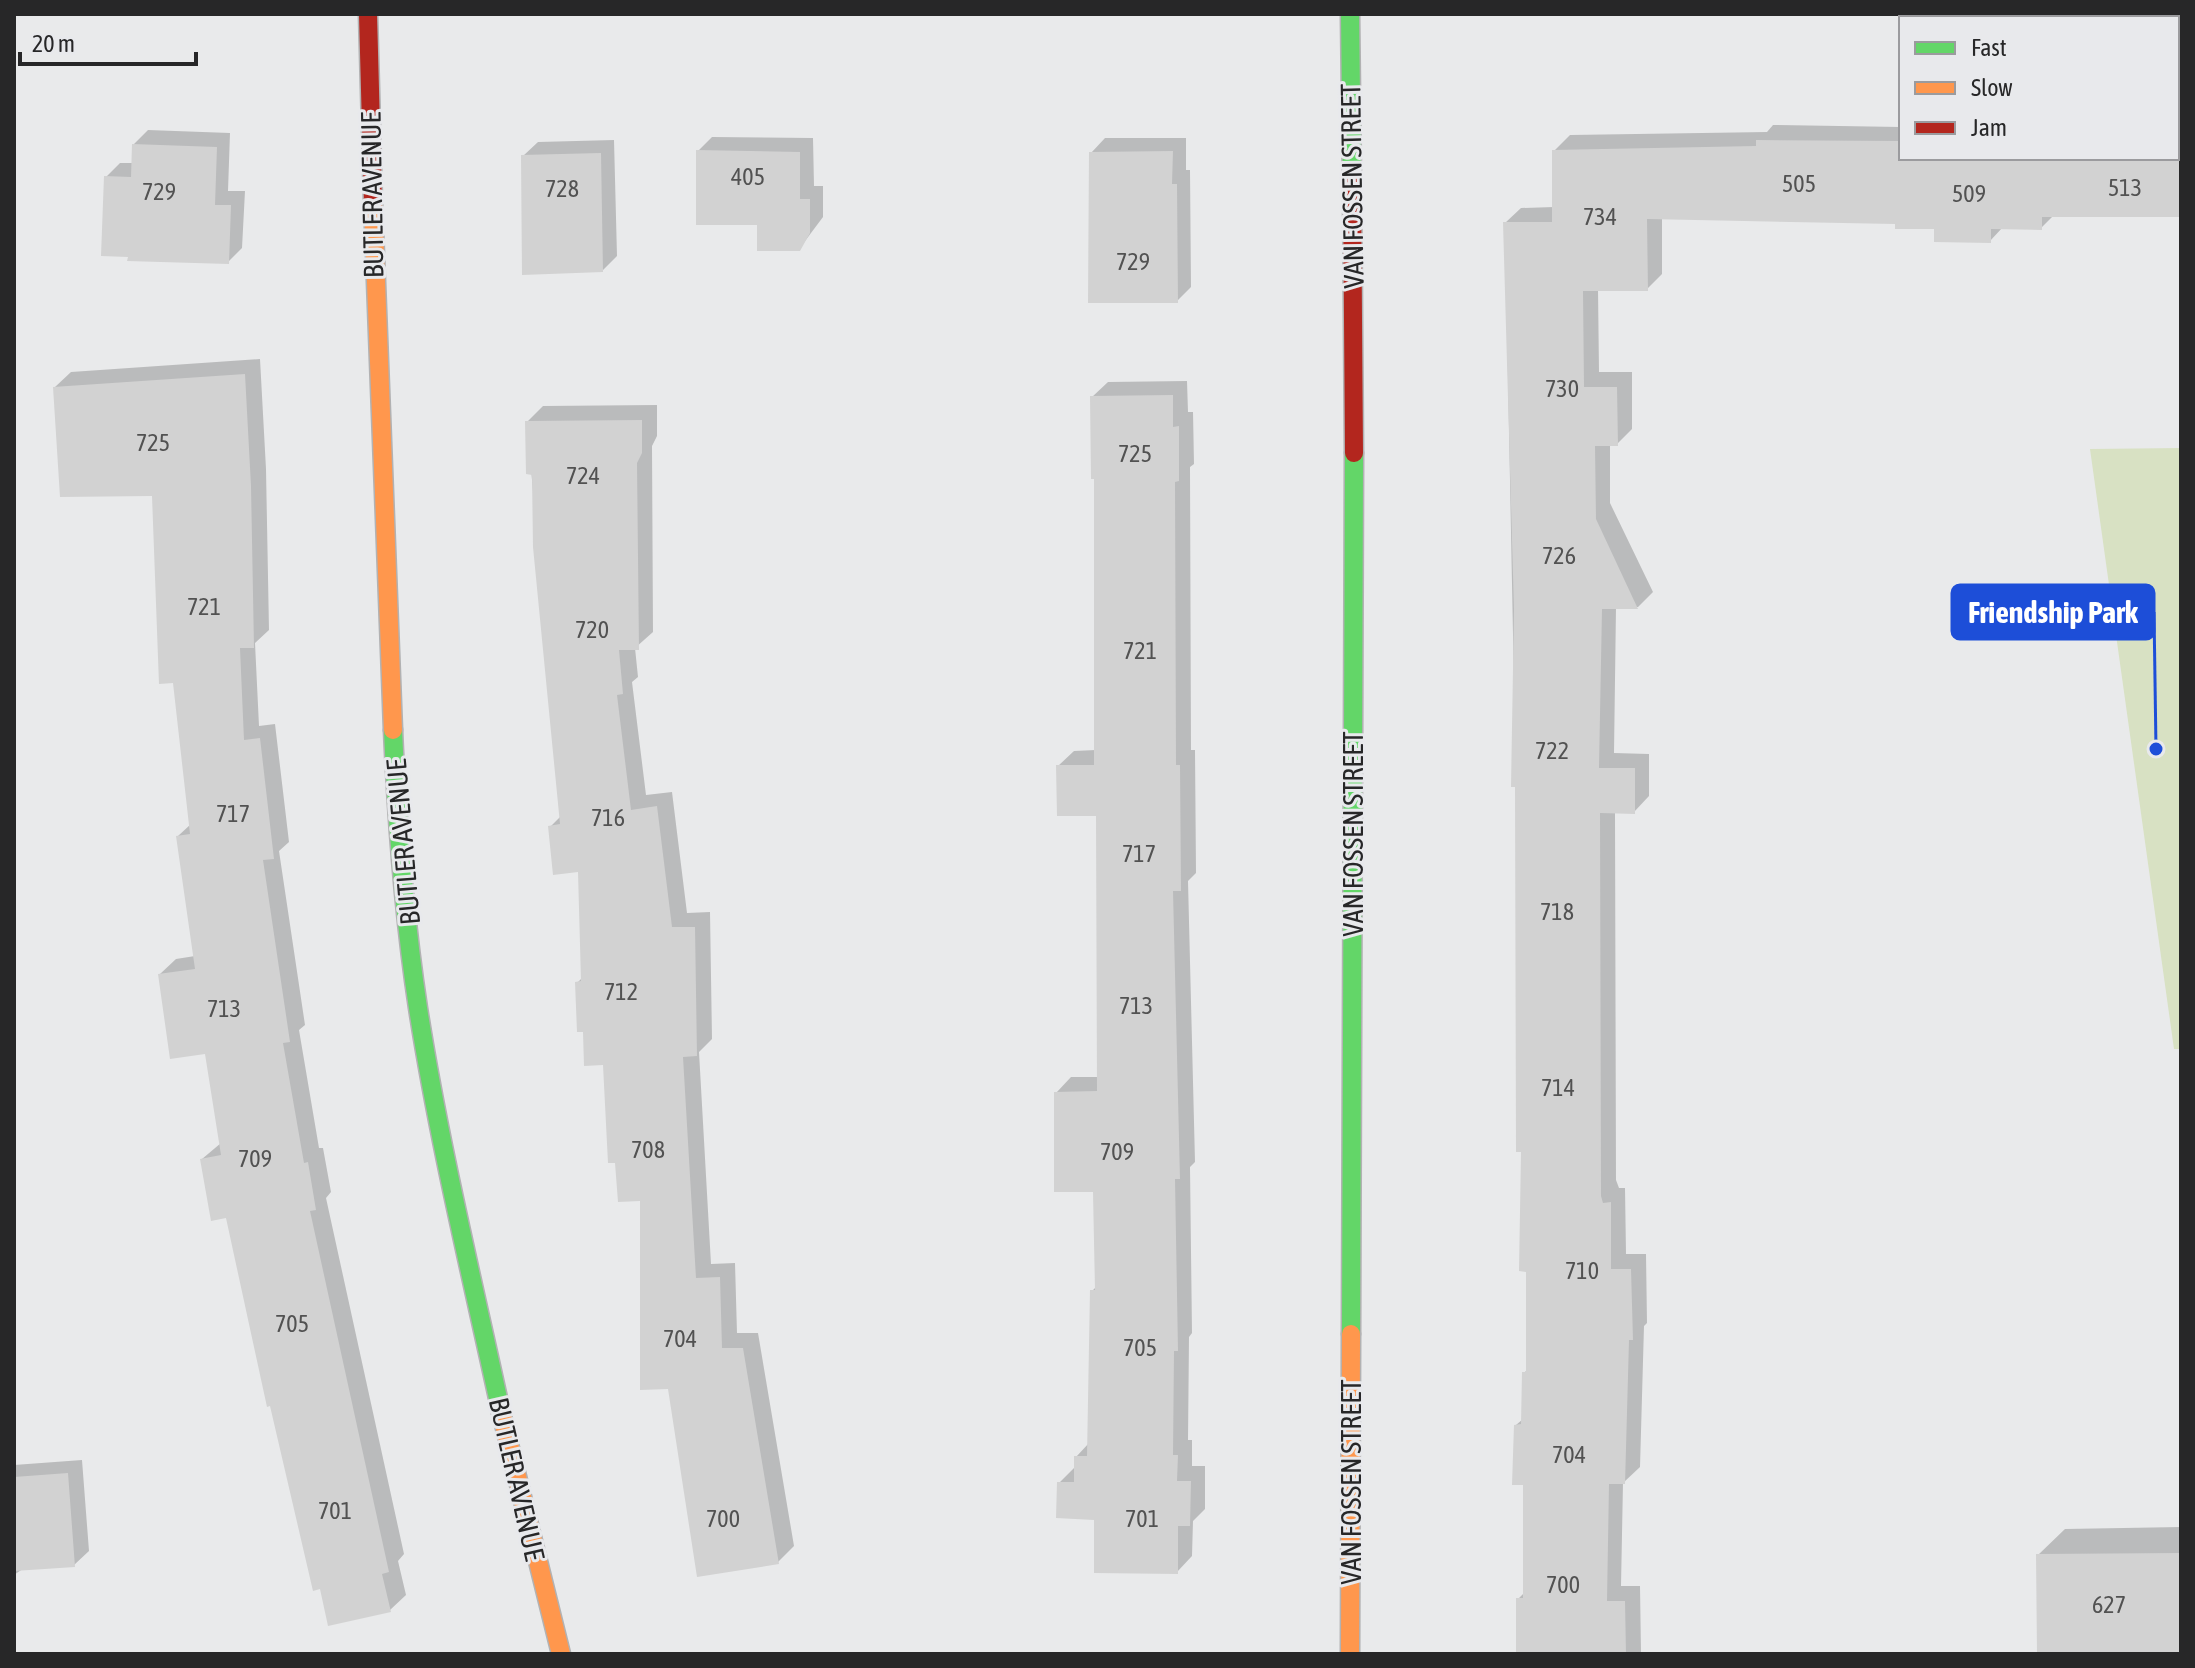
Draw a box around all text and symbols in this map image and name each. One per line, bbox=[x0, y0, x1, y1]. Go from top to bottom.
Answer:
scale bar bbox=[20, 16, 196, 66]
legend bbox=[1899, 16, 2179, 160]
text: 20 m bbox=[32, 30, 75, 57]
text: Fast bbox=[1971, 34, 2007, 61]
text: Slow bbox=[1971, 74, 2013, 101]
street label: VAN FOSSEN STREET bbox=[1334, 83, 1370, 289]
street label: BUTLER AVENUE bbox=[355, 111, 389, 279]
text: Jam bbox=[1971, 114, 2007, 141]
house number: 405 bbox=[731, 163, 765, 190]
house number: 505 bbox=[1782, 170, 1816, 197]
house number: 513 bbox=[2108, 174, 2142, 201]
house number: 728 bbox=[545, 175, 579, 202]
house number: 729 bbox=[142, 178, 176, 205]
house number: 509 bbox=[1952, 180, 1986, 207]
house number: 734 bbox=[1583, 203, 1617, 230]
house number: 729 bbox=[1116, 248, 1150, 275]
house number: 730 bbox=[1545, 375, 1579, 402]
house number: 725 bbox=[136, 429, 170, 456]
house number: 725 bbox=[1118, 440, 1152, 467]
house number: 724 bbox=[566, 462, 600, 489]
house number: 726 bbox=[1542, 542, 1576, 569]
callout: Friendship Park bbox=[1952, 585, 2154, 639]
house number: 721 bbox=[187, 593, 221, 620]
text: Friendship Park bbox=[1968, 595, 2139, 629]
house number: 720 bbox=[575, 616, 609, 643]
house number: 721 bbox=[1123, 637, 1157, 664]
street label: VAN FOSSEN STREET bbox=[1337, 732, 1369, 936]
house number: 722 bbox=[1535, 737, 1569, 764]
street label: BUTLER AVENUE bbox=[380, 758, 426, 926]
house number: 717 bbox=[216, 800, 250, 827]
house number: 716 bbox=[591, 804, 625, 831]
house number: 717 bbox=[1122, 840, 1156, 867]
house number: 718 bbox=[1540, 898, 1574, 925]
house number: 712 bbox=[604, 978, 638, 1005]
house number: 713 bbox=[1119, 992, 1153, 1019]
house number: 713 bbox=[207, 995, 241, 1022]
house number: 714 bbox=[1541, 1074, 1575, 1101]
house number: 708 bbox=[631, 1136, 665, 1163]
house number: 709 bbox=[1100, 1138, 1134, 1165]
house number: 709 bbox=[238, 1145, 272, 1172]
house number: 710 bbox=[1565, 1257, 1599, 1284]
house number: 705 bbox=[275, 1310, 309, 1337]
house number: 704 bbox=[663, 1325, 697, 1352]
house number: 705 bbox=[1123, 1334, 1157, 1361]
street label: VAN FOSSEN STREET bbox=[1335, 1380, 1367, 1584]
street label: BUTLER AVENUE bbox=[483, 1394, 551, 1564]
house number: 704 bbox=[1552, 1441, 1586, 1468]
house number: 701 bbox=[318, 1497, 352, 1524]
house number: 700 bbox=[706, 1505, 740, 1532]
house number: 701 bbox=[1125, 1505, 1159, 1532]
house number: 700 bbox=[1546, 1571, 1580, 1598]
house number: 627 bbox=[2092, 1591, 2126, 1618]

